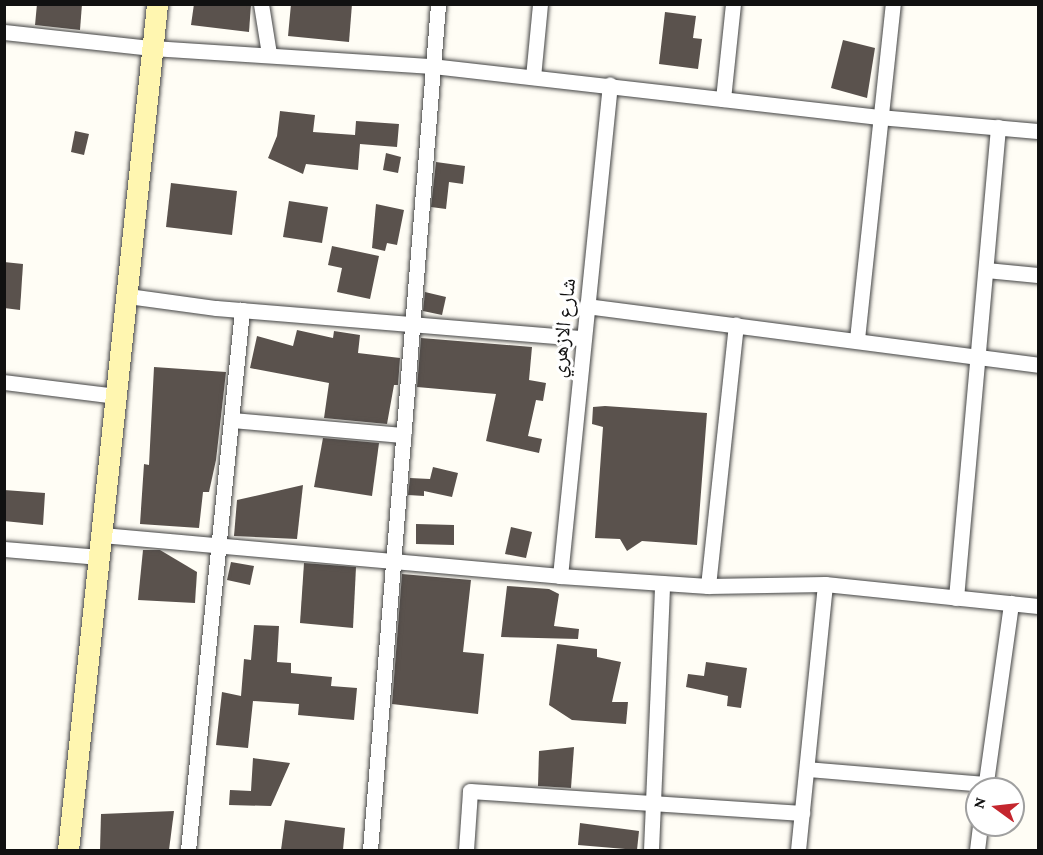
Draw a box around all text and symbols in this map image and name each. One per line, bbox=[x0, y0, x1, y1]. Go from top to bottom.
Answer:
street label: شارع الازهري bbox=[545, 277, 581, 379]
north arrow bbox=[965, 777, 1025, 837]
text: N bbox=[969, 795, 989, 810]

